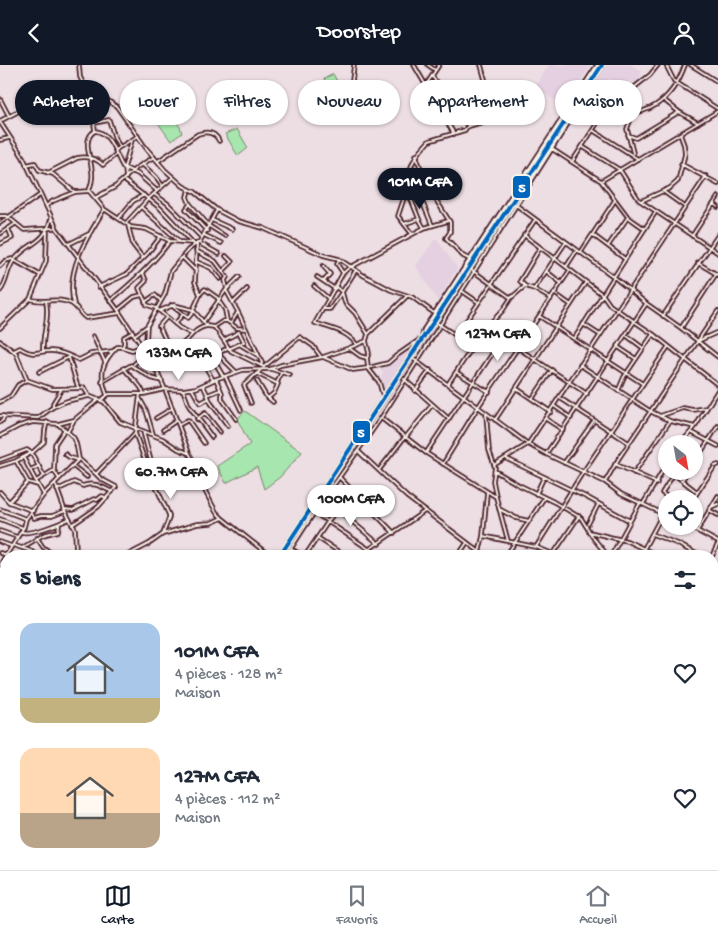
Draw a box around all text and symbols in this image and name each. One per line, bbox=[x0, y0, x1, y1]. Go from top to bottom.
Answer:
icon: back bbox=[20, 19, 48, 47]
icon: person bbox=[670, 19, 698, 47]
text: Doorstep bbox=[317, 20, 401, 46]
chip: Acheter bbox=[15, 80, 110, 125]
chip: Louer bbox=[120, 80, 196, 125]
chip: Filtres bbox=[206, 80, 288, 125]
chip: Nouveau bbox=[298, 80, 400, 125]
chip: Appartement bbox=[410, 80, 545, 125]
chip: Maison bbox=[555, 80, 642, 125]
pin: 101M CFA bbox=[368, 167, 472, 210]
text: 101M CFA bbox=[388, 174, 452, 193]
line badge: 5 bbox=[512, 175, 531, 199]
text: 5 bbox=[518, 181, 526, 198]
pin: 127M CFA bbox=[446, 319, 550, 362]
text: 127M CFA bbox=[466, 326, 530, 345]
pin: 133M CFA bbox=[127, 339, 231, 381]
text: 133M CFA bbox=[147, 345, 211, 364]
line badge: 5 bbox=[352, 420, 371, 444]
text: 5 bbox=[357, 426, 365, 443]
north arrow bbox=[658, 435, 702, 480]
map controls bbox=[658, 435, 703, 535]
pin: 60.7M CFA bbox=[114, 457, 228, 500]
text: 60.7M CFA bbox=[135, 464, 207, 483]
pin: 100M CFA bbox=[299, 485, 403, 527]
button: locate bbox=[658, 490, 703, 535]
text: 100M CFA bbox=[318, 491, 384, 510]
icon: filters bbox=[671, 566, 699, 594]
text: 5 biens bbox=[20, 568, 80, 593]
text: 101M CFA bbox=[175, 641, 258, 666]
icon: home bbox=[60, 643, 120, 703]
icon: heart bbox=[671, 659, 699, 687]
text: 4 pièces · 128 m² bbox=[175, 666, 283, 685]
text: Maison bbox=[175, 685, 220, 704]
text: 127M CFA bbox=[175, 766, 259, 791]
icon: home bbox=[60, 768, 120, 828]
icon: heart bbox=[671, 784, 699, 812]
text: 4 pièces · 112 m² bbox=[175, 791, 280, 810]
text: Maison bbox=[175, 810, 220, 829]
tab: Carte bbox=[101, 882, 134, 929]
tab: Favoris bbox=[336, 882, 378, 929]
tab: Accueil bbox=[579, 882, 617, 929]

